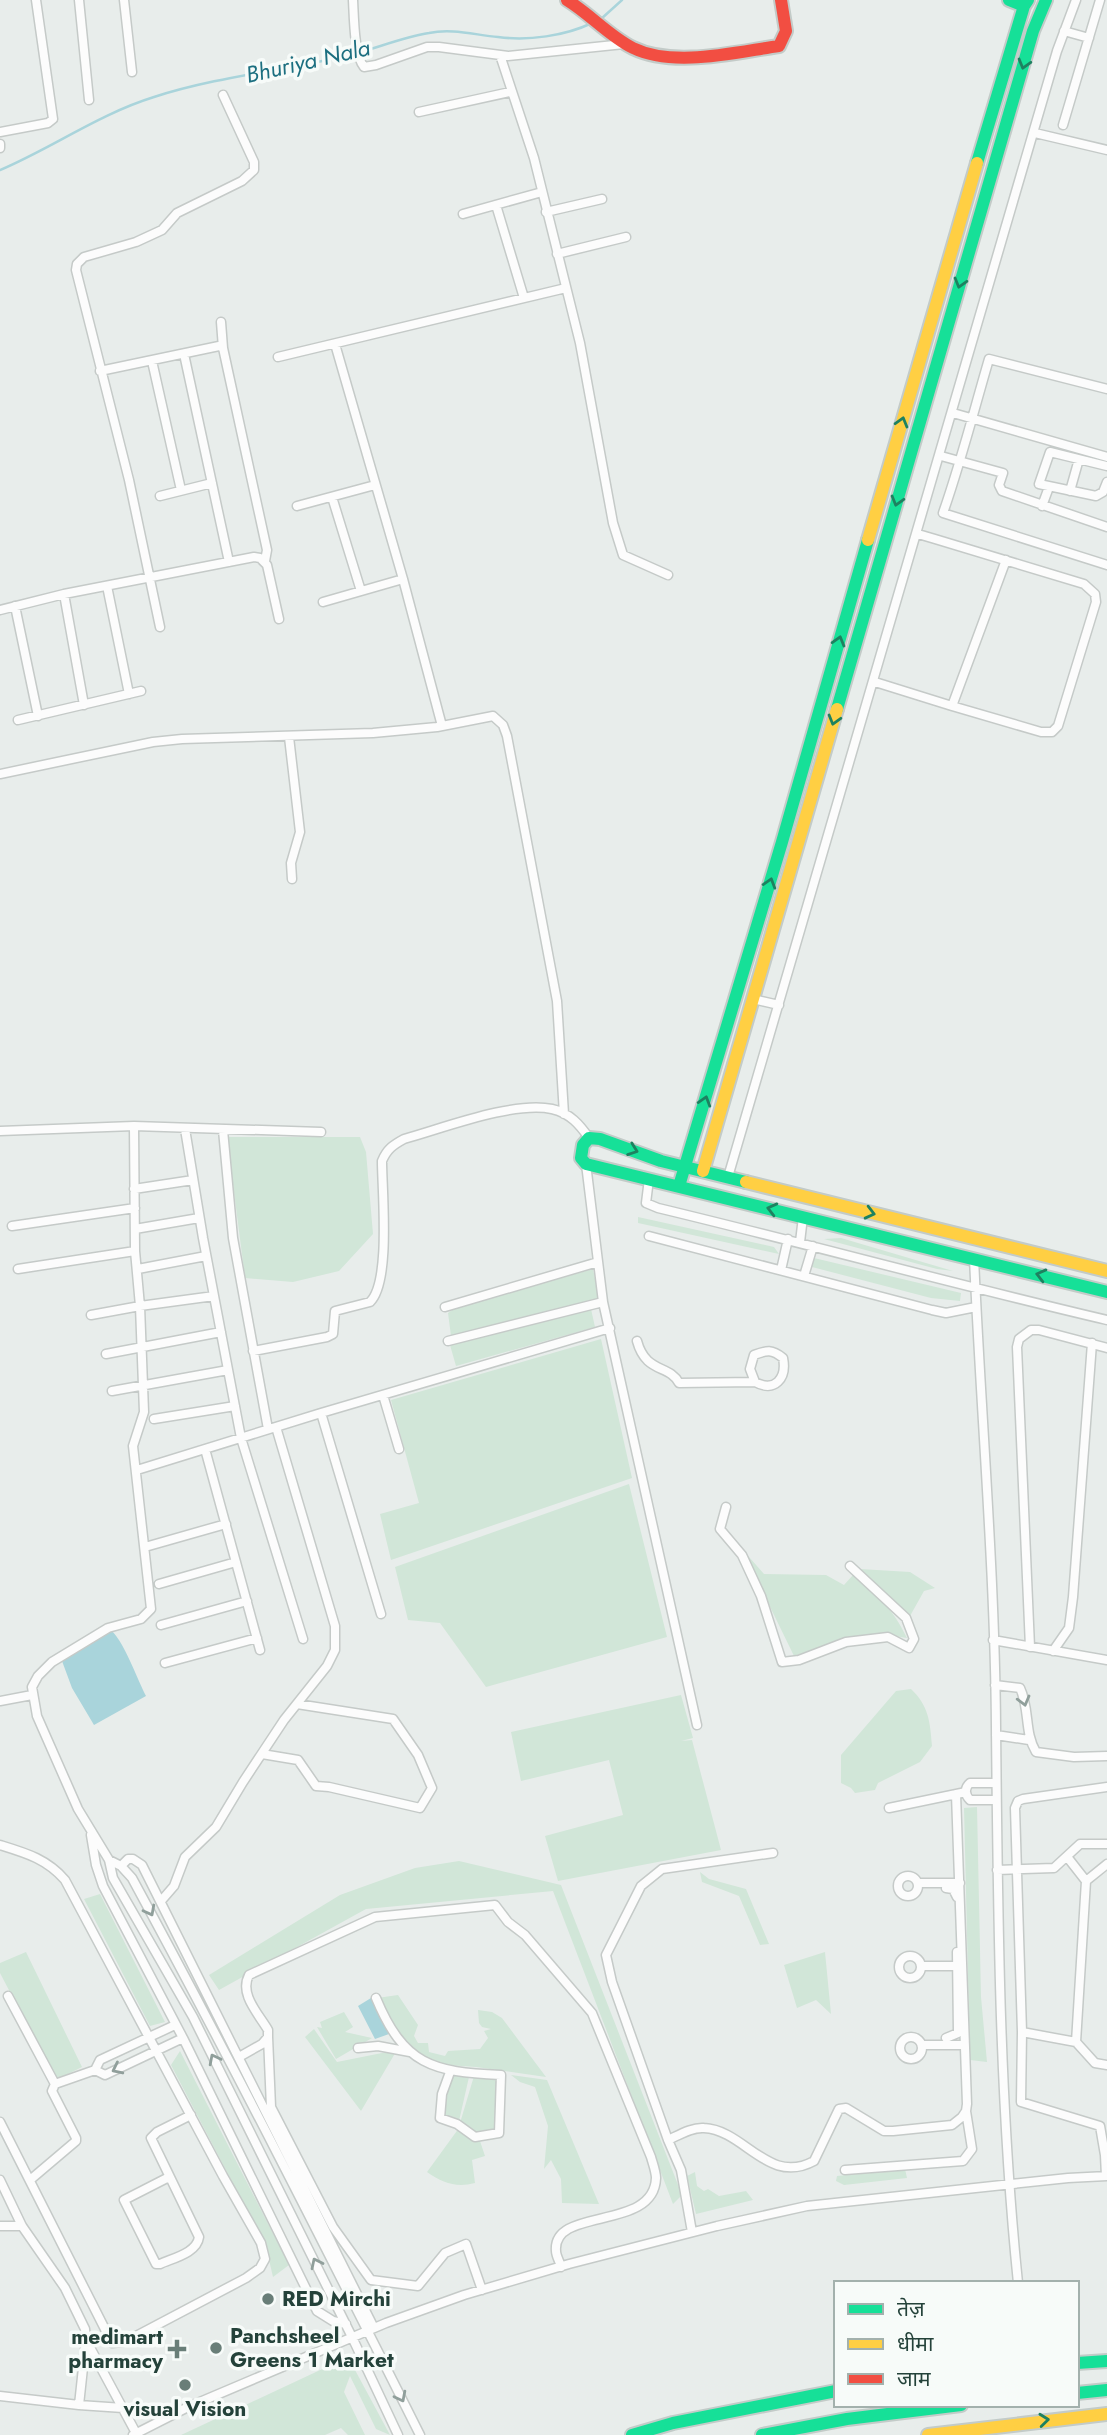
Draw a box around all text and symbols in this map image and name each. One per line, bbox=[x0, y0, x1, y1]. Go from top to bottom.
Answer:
water label: Bhuriya Nala bbox=[242, 30, 374, 92]
one-way arrow bbox=[1017, 58, 1032, 70]
one-way arrow bbox=[954, 276, 969, 288]
one-way arrow bbox=[893, 417, 908, 429]
one-way arrow bbox=[890, 495, 905, 507]
one-way arrow bbox=[831, 635, 846, 647]
one-way arrow bbox=[827, 713, 842, 725]
one-way arrow bbox=[761, 878, 776, 890]
one-way arrow bbox=[696, 1096, 711, 1108]
one-way arrow bbox=[626, 1142, 638, 1156]
one-way arrow bbox=[766, 1203, 778, 1217]
one-way arrow bbox=[864, 1205, 876, 1219]
one-way arrow bbox=[1035, 1269, 1047, 1283]
one-way arrow bbox=[1016, 1695, 1030, 1707]
one-way arrow bbox=[142, 1904, 155, 1917]
one-way arrow bbox=[209, 2054, 223, 2066]
one-way arrow bbox=[112, 2061, 124, 2075]
one-way arrow bbox=[310, 2258, 324, 2270]
legend bbox=[834, 2281, 1079, 2407]
place label: RED Mirchi bbox=[282, 2284, 391, 2314]
marker: RED Mirchi bbox=[260, 2291, 276, 2307]
text: तेज़ bbox=[897, 2294, 925, 2324]
place label: Panchsheel Greens 1 Market bbox=[230, 2321, 394, 2375]
place label: medimart pharmacy bbox=[68, 2322, 164, 2376]
text: धीमा bbox=[897, 2329, 934, 2359]
marker: Panchsheel Greens 1 Market bbox=[208, 2340, 224, 2356]
marker: medimart pharmacy bbox=[169, 2341, 185, 2357]
text: जाम bbox=[897, 2364, 931, 2394]
marker: visual Vision bbox=[177, 2377, 193, 2393]
one-way arrow bbox=[392, 2390, 406, 2402]
place label: visual Vision bbox=[123, 2394, 246, 2424]
one-way arrow bbox=[1038, 2413, 1050, 2428]

